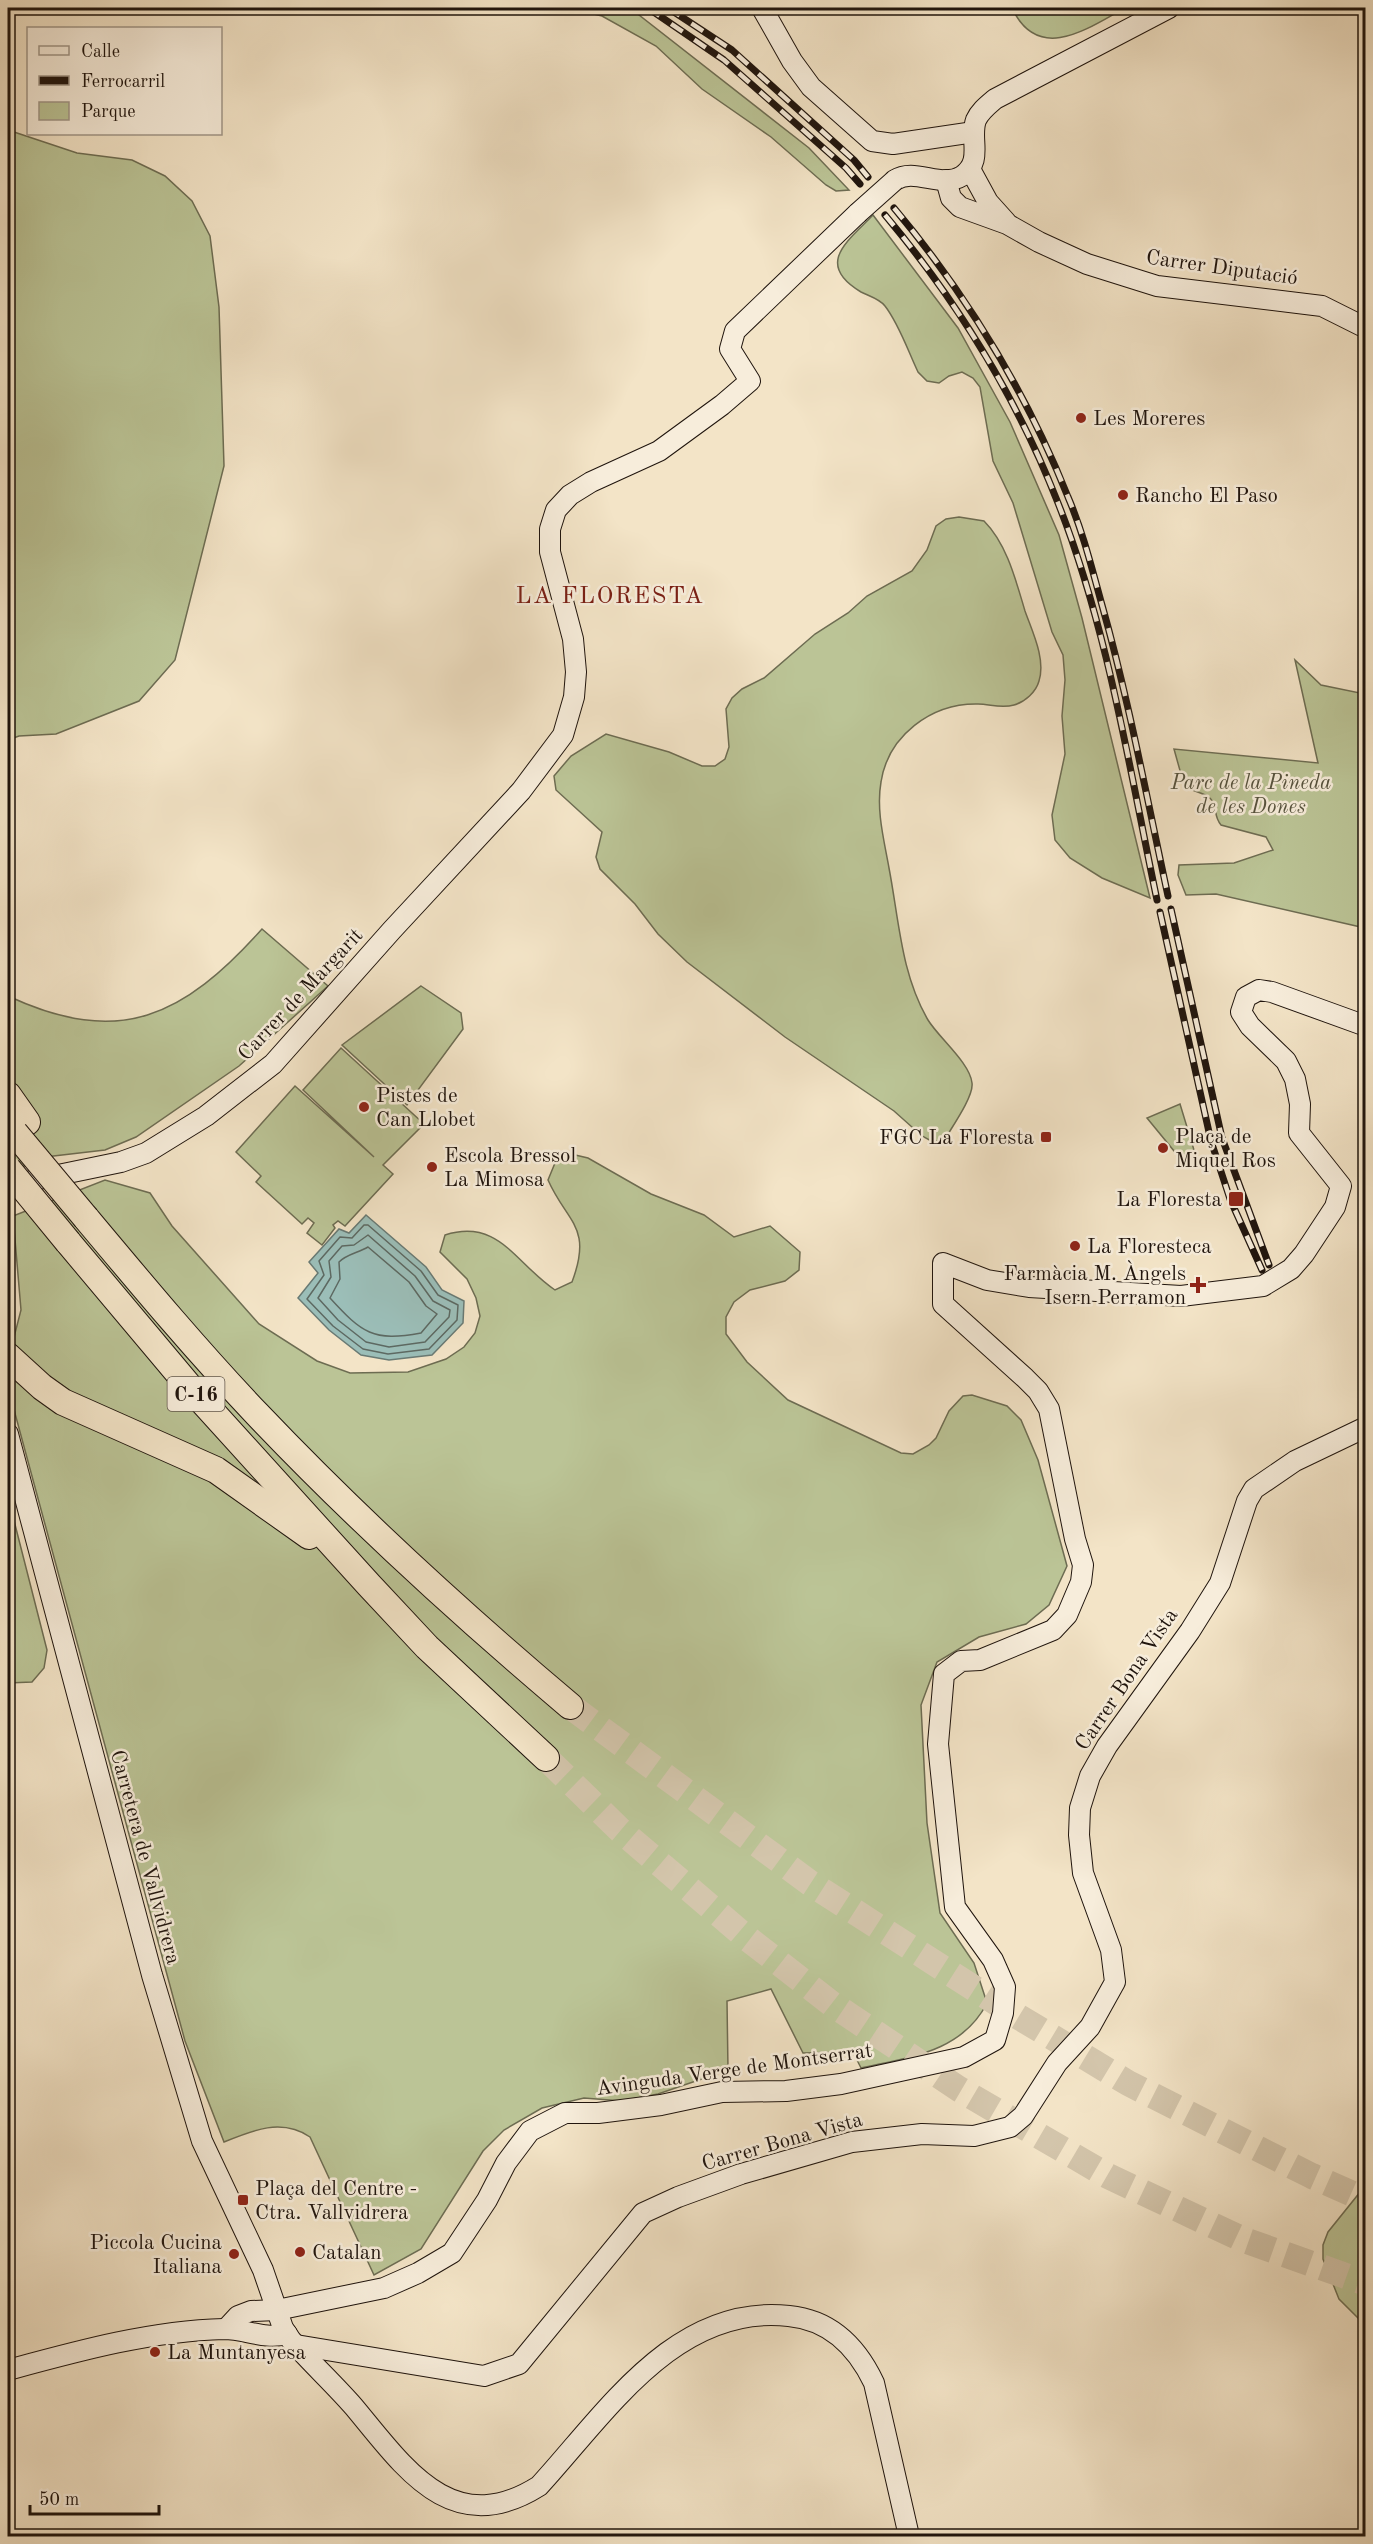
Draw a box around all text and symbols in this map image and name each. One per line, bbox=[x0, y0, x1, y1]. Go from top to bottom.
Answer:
legend bbox=[27, 27, 222, 135]
text: Calle bbox=[81, 43, 120, 61]
text: Ferrocarril bbox=[81, 73, 165, 91]
text: Parque bbox=[81, 103, 136, 121]
street label: Carrer Diputació bbox=[1145, 247, 1299, 290]
place label: Les Moreres bbox=[1093, 409, 1205, 430]
marker: Les Moreres bbox=[1074, 411, 1088, 425]
place label: Rancho El Paso bbox=[1135, 486, 1278, 507]
marker: Rancho El Paso bbox=[1116, 488, 1130, 502]
district label: LA FLORESTA bbox=[516, 585, 704, 609]
park label: Parc de la Pineda de les Dones bbox=[1170, 773, 1331, 818]
street label: Carrer de Margarit bbox=[235, 925, 368, 1065]
place label: Pistes de Can Llobet bbox=[376, 1086, 476, 1131]
marker: Pistes de Can Llobet bbox=[357, 1100, 371, 1114]
place label: Plaça de Miquel Ros bbox=[1175, 1127, 1276, 1172]
place label: FGC La Floresta bbox=[879, 1128, 1034, 1149]
marker: FGC La Floresta bbox=[1039, 1130, 1053, 1144]
marker: Plaça de Miquel Ros bbox=[1156, 1141, 1170, 1155]
place label: Escola Bressol La Mimosa bbox=[444, 1146, 577, 1191]
marker: Escola Bressol La Mimosa bbox=[425, 1160, 439, 1174]
place label: La Floresta bbox=[1116, 1190, 1222, 1211]
marker: La Floresta bbox=[1227, 1190, 1245, 1208]
place label: La Floresteca bbox=[1087, 1237, 1212, 1258]
marker: La Floresteca bbox=[1068, 1239, 1082, 1253]
place label: Farmàcia M. Àngels Isern Perramon bbox=[1004, 1260, 1186, 1309]
marker: Farmàcia M. Àngels Isern Perramon bbox=[1191, 1278, 1205, 1292]
road number: C-16 bbox=[168, 1377, 224, 1411]
street label: Carrer Bona Vista bbox=[1072, 1605, 1182, 1755]
street label: Carretera de Vallvidrera bbox=[106, 1748, 183, 1967]
street label: Avinguda Verge de Montserrat bbox=[595, 2041, 874, 2100]
street label: Carrer Bona Vista bbox=[700, 2109, 865, 2175]
place label: Plaça del Centre - Ctra. Vallvidrera bbox=[255, 2179, 417, 2224]
marker: Plaça del Centre - Ctra. Vallvidrera bbox=[236, 2193, 250, 2207]
place label: Piccola Cucina Italiana bbox=[90, 2233, 222, 2278]
place label: Catalan bbox=[312, 2243, 382, 2264]
marker: Catalan bbox=[293, 2245, 307, 2259]
marker: Piccola Cucina Italiana bbox=[227, 2247, 241, 2261]
place label: La Muntanyesa bbox=[167, 2343, 306, 2364]
marker: La Muntanyesa bbox=[148, 2345, 162, 2359]
scale bar bbox=[30, 2478, 159, 2516]
text: 50 m bbox=[39, 2491, 79, 2509]

